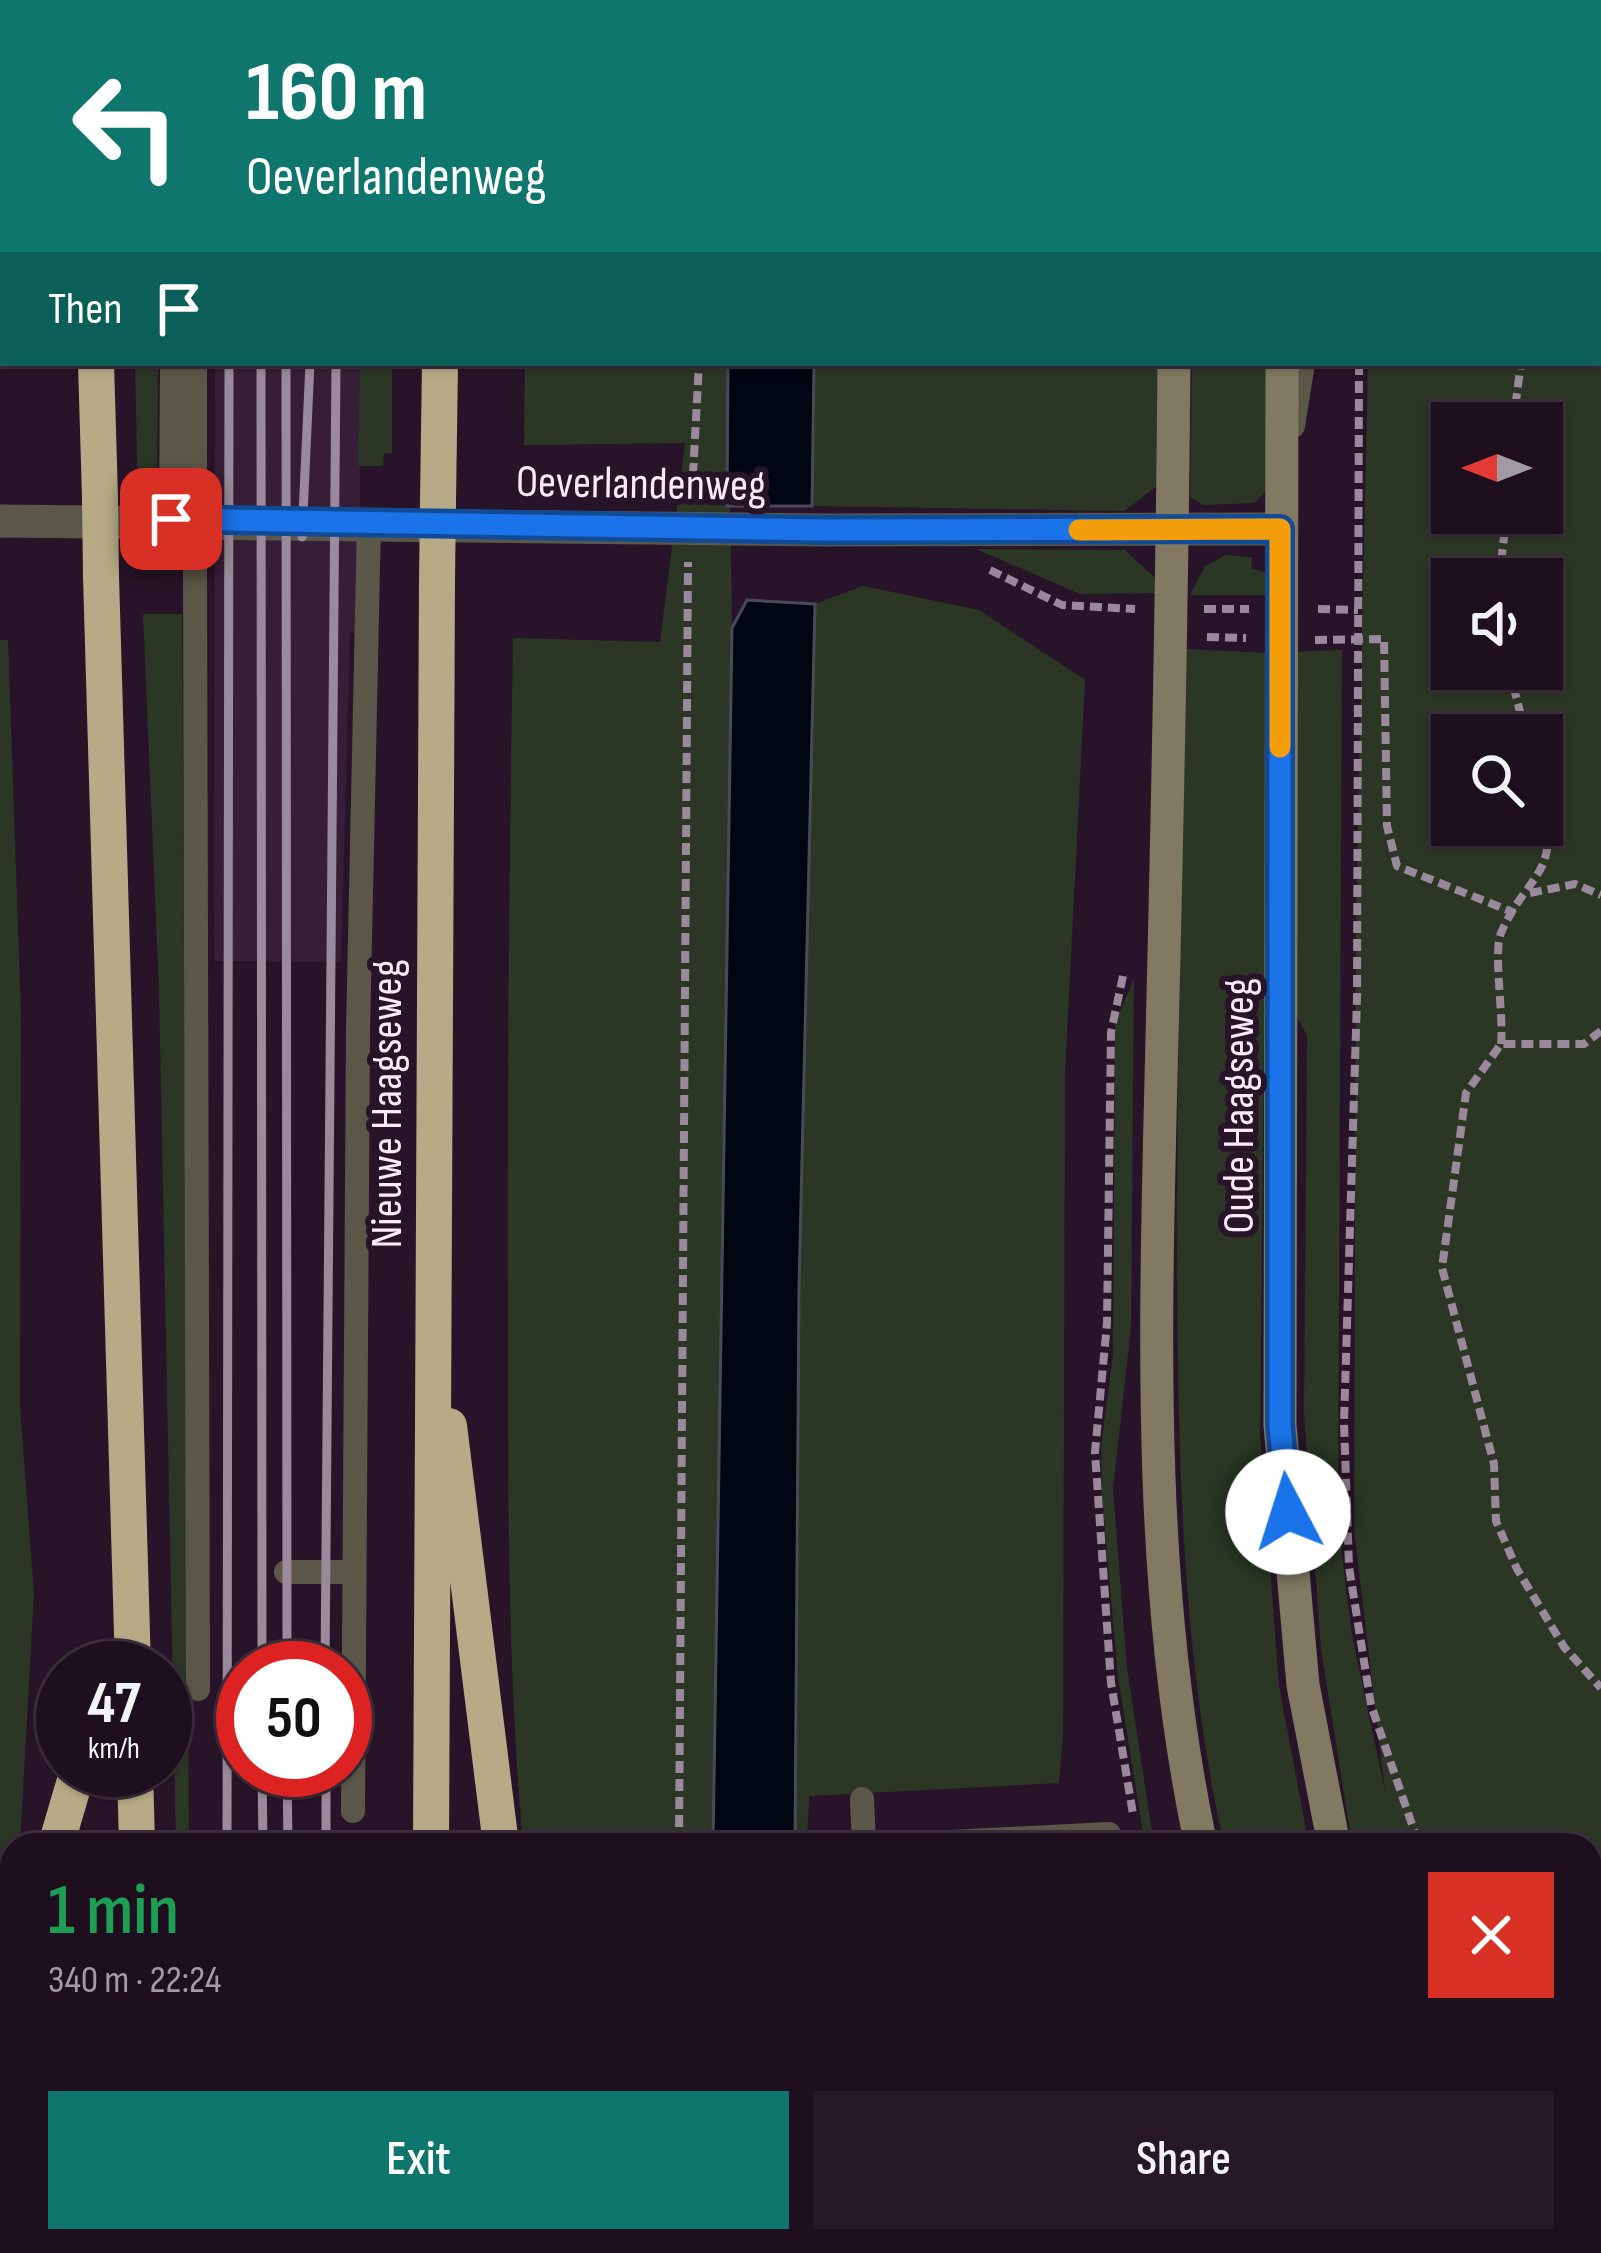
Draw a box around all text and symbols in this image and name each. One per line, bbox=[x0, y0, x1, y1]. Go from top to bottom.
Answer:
text: 160 m bbox=[246, 43, 427, 144]
icon: left bbox=[48, 48, 204, 204]
text: Oeverlandenweg bbox=[246, 145, 546, 210]
icon: arrive bbox=[146, 276, 212, 342]
text: Then bbox=[48, 282, 122, 337]
north arrow bbox=[1431, 402, 1563, 534]
map controls bbox=[1431, 402, 1563, 846]
street label: Oeverlandenweg bbox=[515, 455, 767, 514]
pin bbox=[120, 468, 222, 570]
icon: arrive bbox=[138, 486, 204, 552]
button: sound bbox=[1431, 558, 1563, 690]
button: search bbox=[1431, 714, 1563, 846]
street label: Nieuwe Haagseweg bbox=[360, 959, 415, 1249]
street label: Oude Haagseweg bbox=[1212, 978, 1267, 1234]
position arrow bbox=[1225, 1449, 1351, 1575]
speed limit sign: 50 bbox=[216, 1641, 372, 1797]
text: 47 bbox=[87, 1668, 141, 1740]
text: km/h bbox=[88, 1731, 140, 1767]
text: 1 min bbox=[48, 1868, 179, 1955]
button: close bbox=[1428, 1872, 1554, 1998]
text: 340 m · 22:24 bbox=[48, 1957, 221, 2004]
button: Exit bbox=[48, 2091, 789, 2229]
button: Share bbox=[813, 2091, 1554, 2229]

